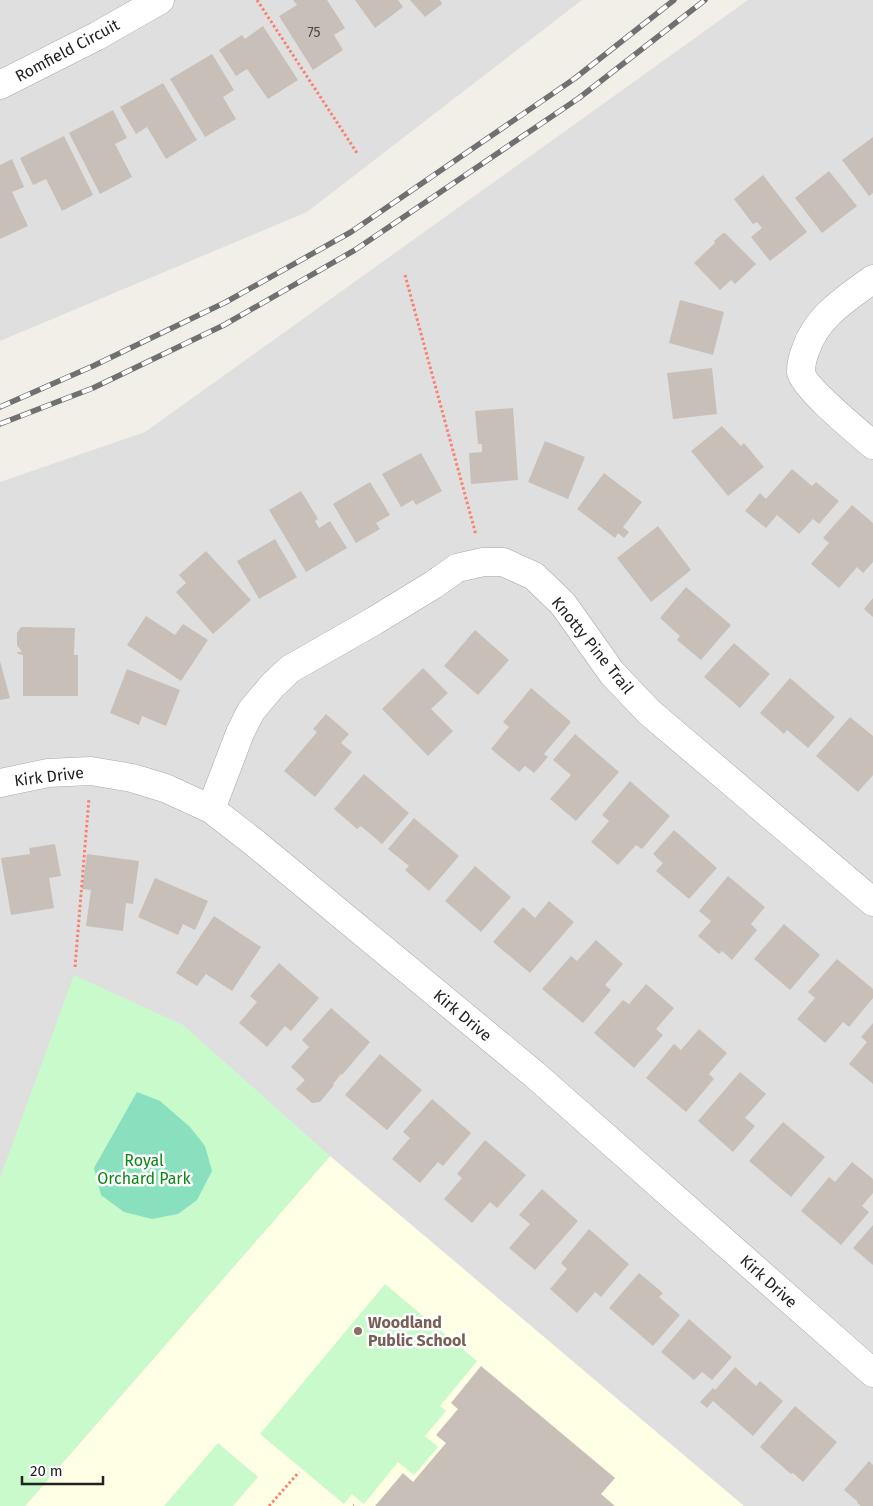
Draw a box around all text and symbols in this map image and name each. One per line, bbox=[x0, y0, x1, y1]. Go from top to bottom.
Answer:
street label: Romfield Circuit bbox=[12, 15, 123, 86]
house number: 75 bbox=[307, 24, 321, 41]
street label: Knotty Pine Trail bbox=[548, 593, 638, 698]
street label: Kirk Drive bbox=[13, 763, 85, 790]
street label: Kirk Drive bbox=[430, 986, 496, 1045]
park label: Royal Orchard Park bbox=[97, 1151, 192, 1188]
street label: Kirk Drive bbox=[736, 1251, 801, 1312]
place label: Woodland Public School bbox=[368, 1313, 466, 1350]
marker: Woodland Public School bbox=[352, 1325, 364, 1337]
scale bar bbox=[22, 1454, 104, 1486]
text: 20 m bbox=[30, 1462, 63, 1480]

